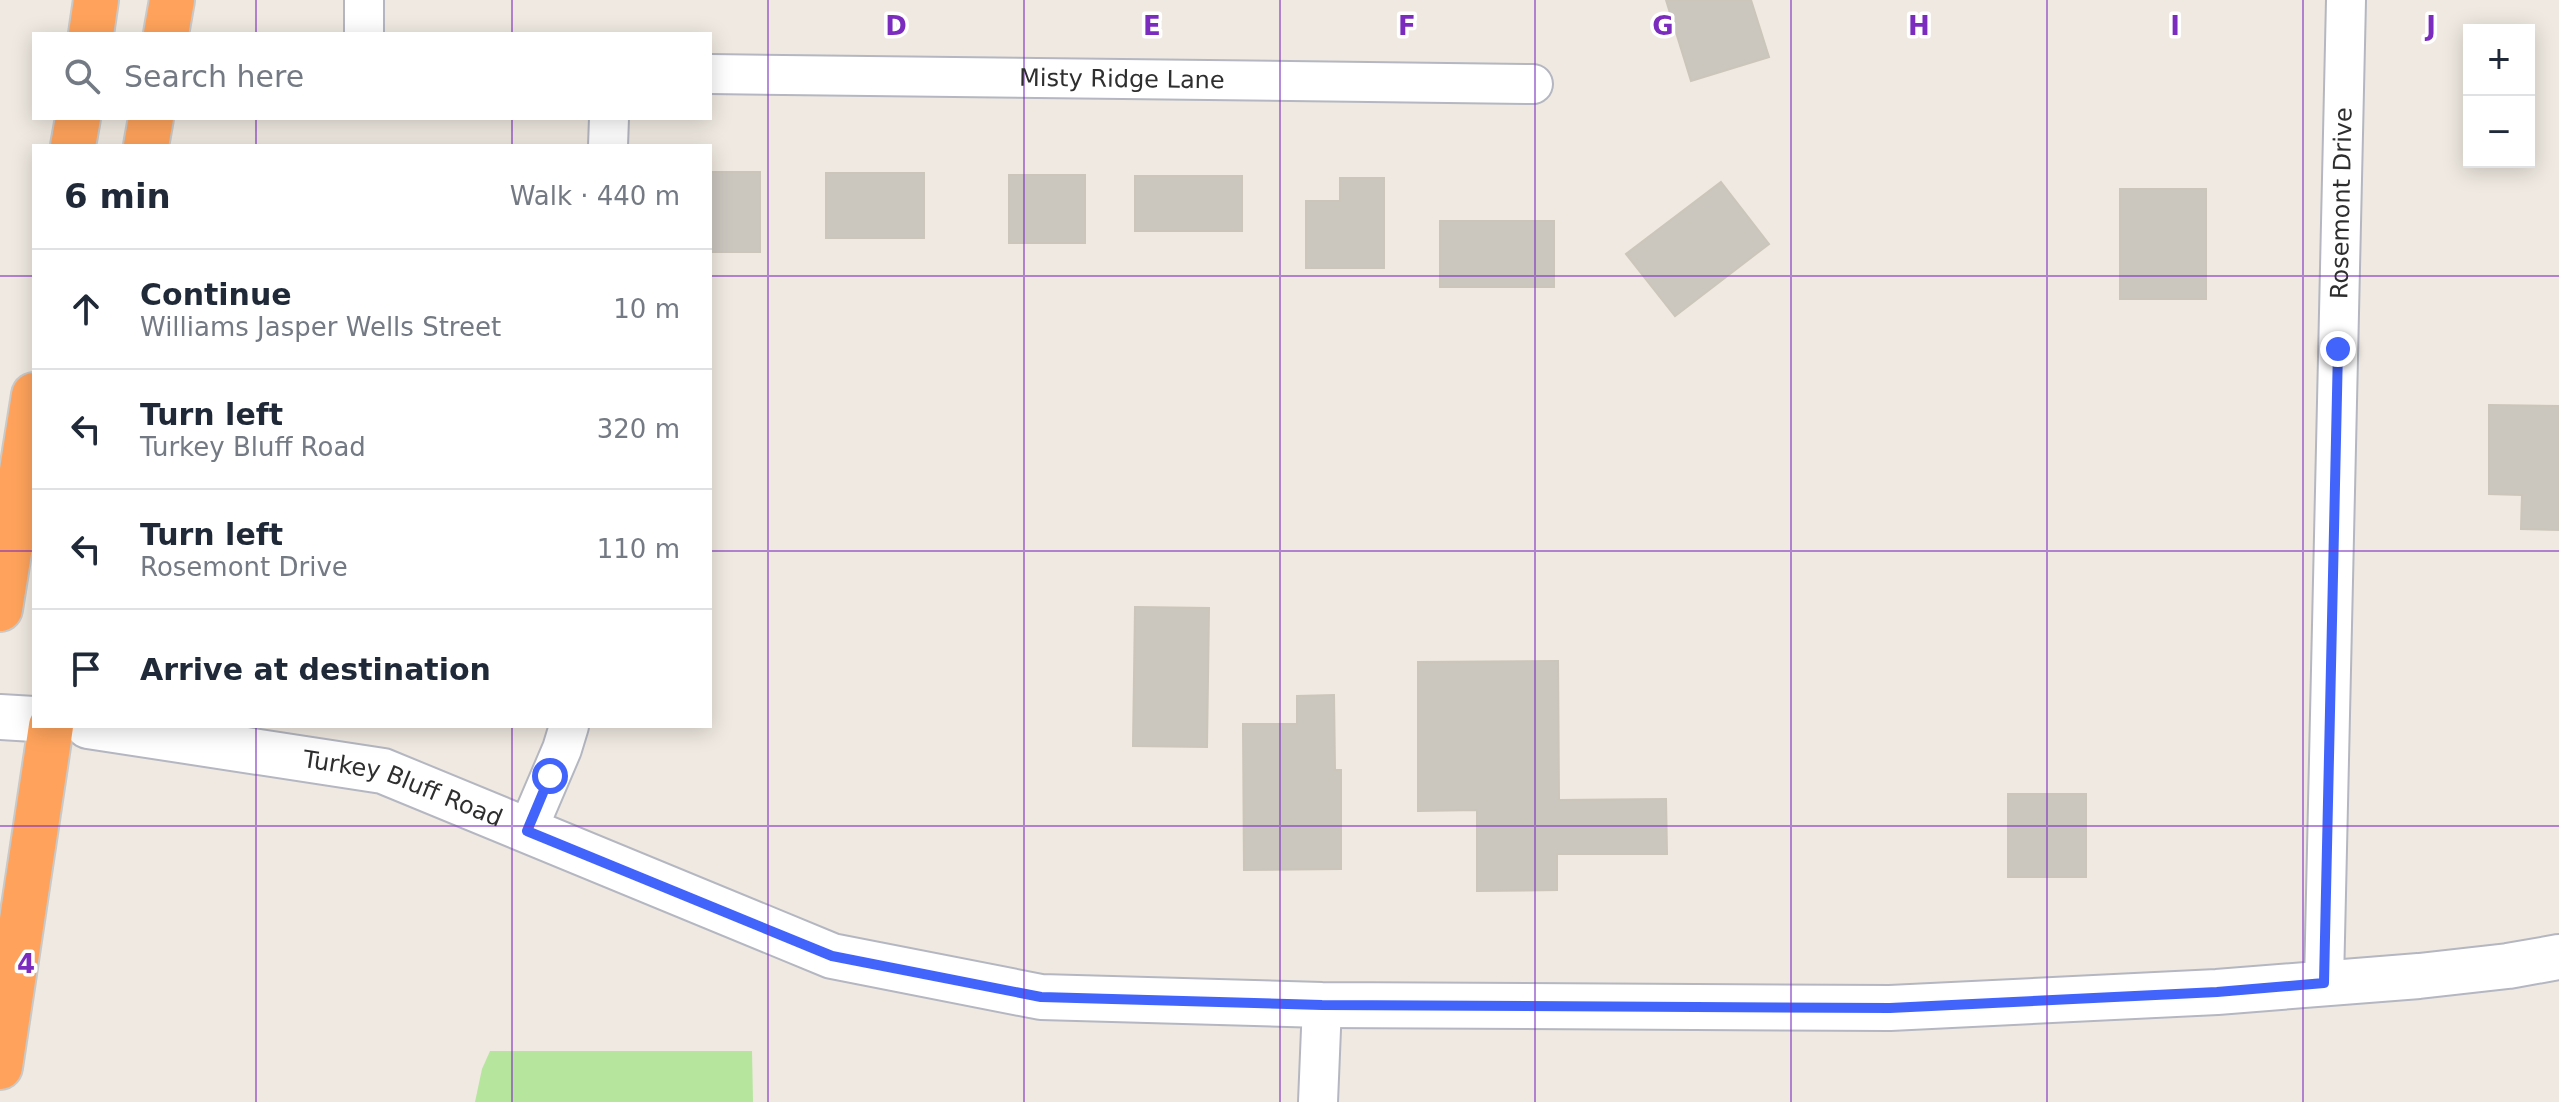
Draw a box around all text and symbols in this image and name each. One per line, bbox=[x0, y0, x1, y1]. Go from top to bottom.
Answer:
text: D bbox=[885, 11, 907, 41]
text: E bbox=[1143, 11, 1161, 41]
text: F bbox=[1398, 11, 1416, 41]
text: G bbox=[1652, 11, 1674, 41]
text: H bbox=[1908, 11, 1930, 41]
text: I bbox=[2170, 11, 2180, 41]
text: J bbox=[2424, 11, 2436, 41]
map controls bbox=[2463, 24, 2535, 168]
button: + bbox=[2463, 24, 2535, 96]
search box bbox=[32, 32, 712, 120]
icon: search bbox=[60, 54, 104, 98]
text: Search here bbox=[124, 59, 304, 94]
street label: Misty Ridge Lane bbox=[1019, 64, 1225, 94]
button: − bbox=[2463, 96, 2535, 168]
street label: Rosemont Drive bbox=[2325, 107, 2358, 299]
text: 6 min bbox=[64, 176, 171, 216]
text: Walk · 440 m bbox=[510, 181, 680, 211]
text: Continue bbox=[140, 277, 292, 312]
icon: ahead bbox=[64, 287, 108, 331]
text: 10 m bbox=[613, 294, 680, 324]
text: Williams Jasper Wells Street bbox=[140, 312, 501, 342]
route end bbox=[2320, 331, 2356, 367]
text: Turn left bbox=[140, 397, 283, 432]
icon: left bbox=[64, 407, 108, 451]
text: 320 m bbox=[597, 414, 680, 444]
text: Turkey Bluff Road bbox=[140, 432, 366, 462]
text: Turn left bbox=[140, 517, 283, 552]
icon: left bbox=[64, 527, 108, 571]
text: 110 m bbox=[597, 534, 680, 564]
text: Rosemont Drive bbox=[140, 552, 348, 582]
icon: arrive bbox=[64, 647, 108, 691]
text: Arrive at destination bbox=[140, 652, 491, 687]
street label: Turkey Bluff Road bbox=[300, 745, 507, 833]
route start bbox=[532, 758, 568, 794]
text: 4 bbox=[17, 949, 35, 979]

